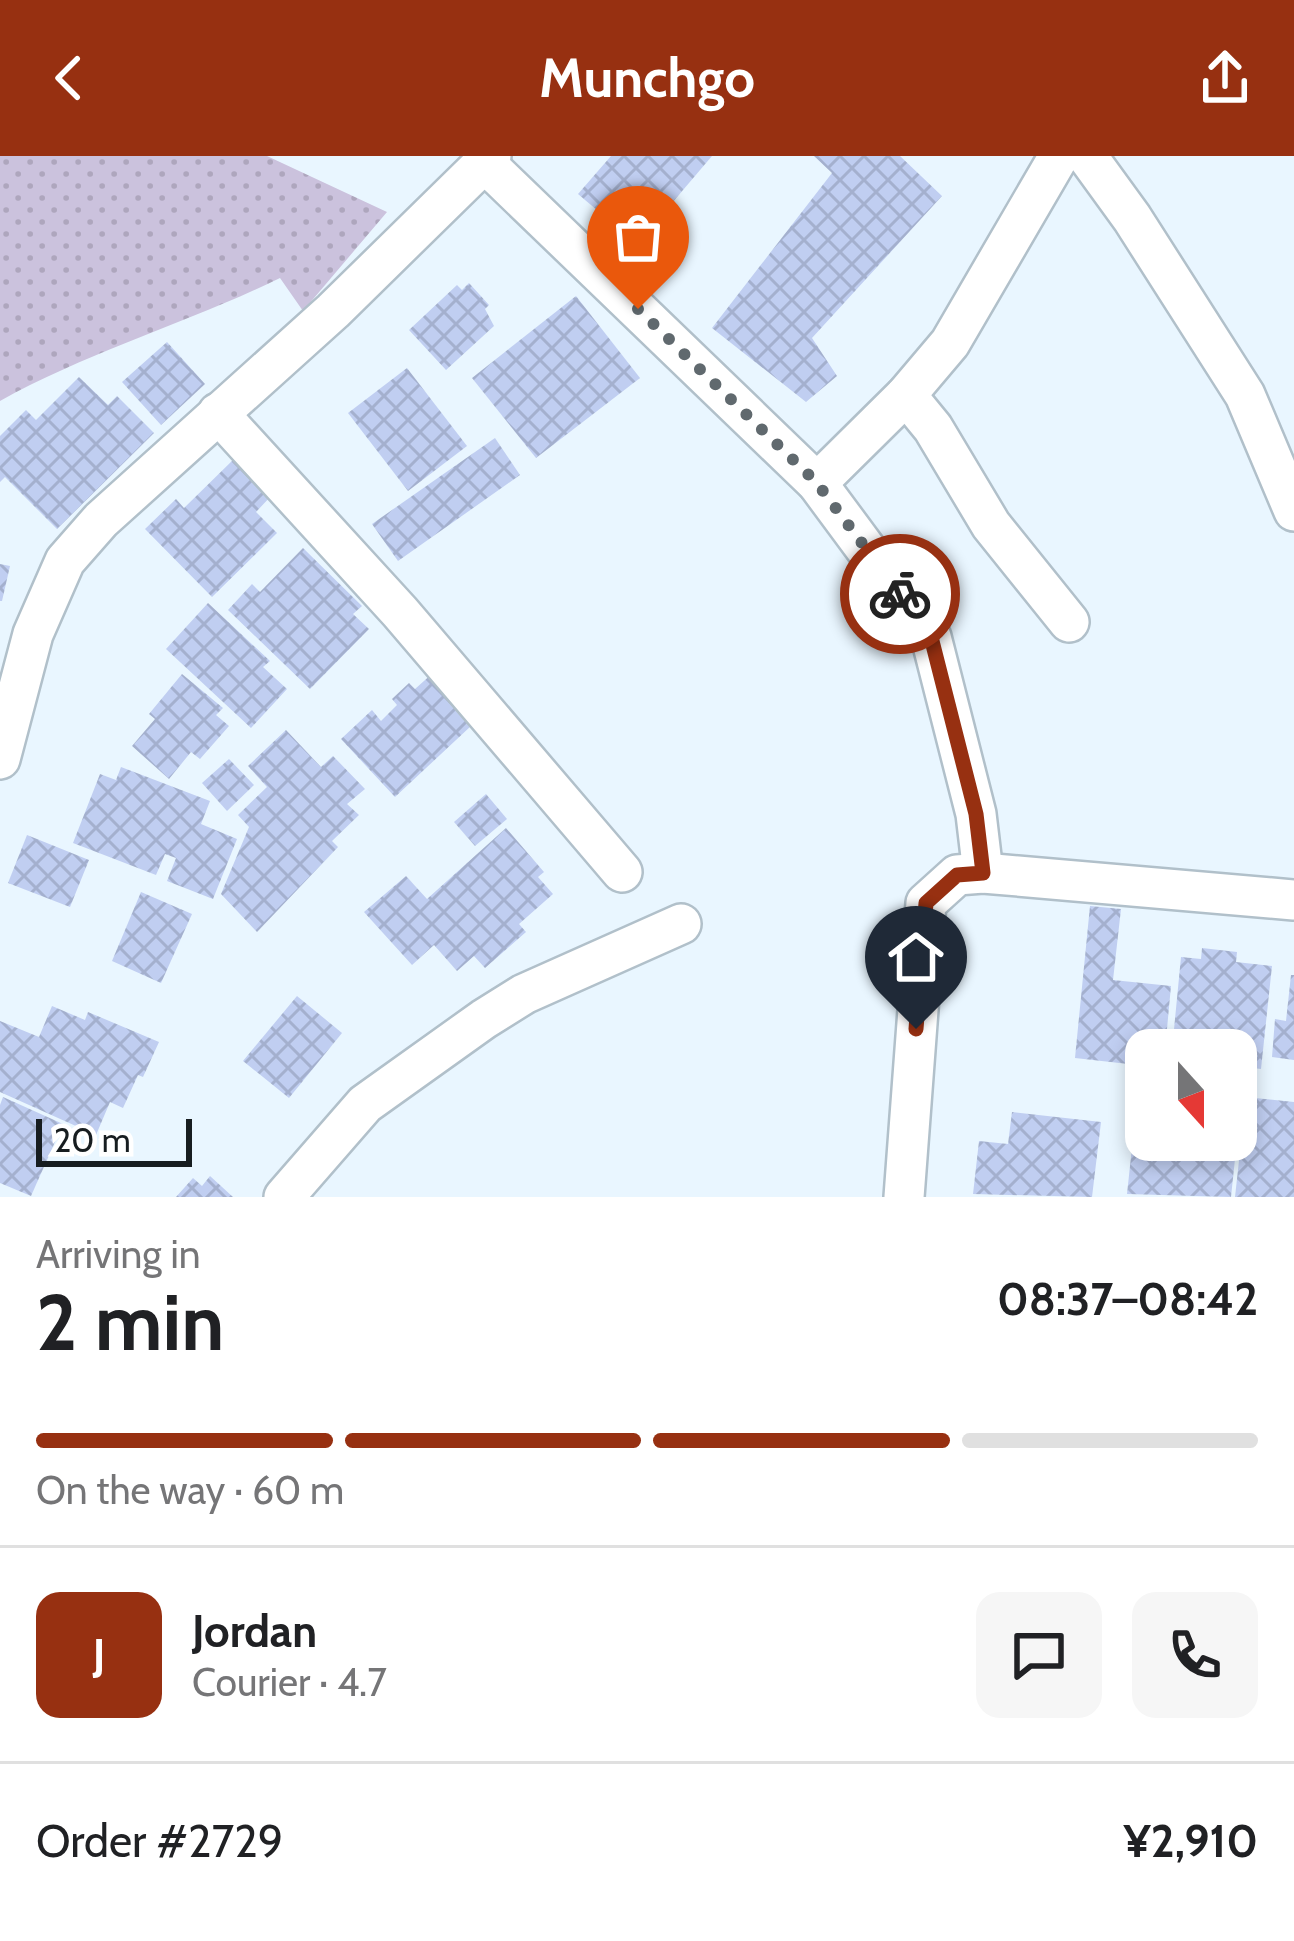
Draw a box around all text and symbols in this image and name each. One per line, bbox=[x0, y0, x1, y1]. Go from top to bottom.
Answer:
icon: back bbox=[36, 45, 102, 111]
text: Munchgo bbox=[539, 45, 755, 111]
icon: share bbox=[1192, 45, 1258, 111]
pin bbox=[587, 186, 689, 309]
icon: bag bbox=[605, 204, 671, 270]
courier bbox=[840, 534, 960, 654]
icon: bike bbox=[867, 561, 933, 627]
pin bbox=[865, 906, 967, 1029]
icon: home bbox=[883, 924, 949, 990]
north arrow bbox=[1125, 1029, 1257, 1161]
map controls bbox=[1125, 1029, 1257, 1161]
scale bar bbox=[36, 1113, 192, 1166]
text: 20 m bbox=[54, 1120, 131, 1160]
text: Arriving in bbox=[36, 1230, 200, 1278]
text: 08:37–08:42 bbox=[997, 1272, 1258, 1326]
text: 2 min bbox=[36, 1275, 224, 1370]
text: On the way · 60 m bbox=[36, 1466, 344, 1514]
button: chat bbox=[976, 1592, 1102, 1718]
button: phone bbox=[1132, 1592, 1258, 1718]
text: Jordan bbox=[192, 1604, 317, 1658]
text: J bbox=[93, 1628, 105, 1682]
text: Courier · 4.7 bbox=[192, 1658, 387, 1706]
text: Order #2729 bbox=[36, 1814, 283, 1868]
text: ¥2,910 bbox=[1124, 1814, 1258, 1868]

